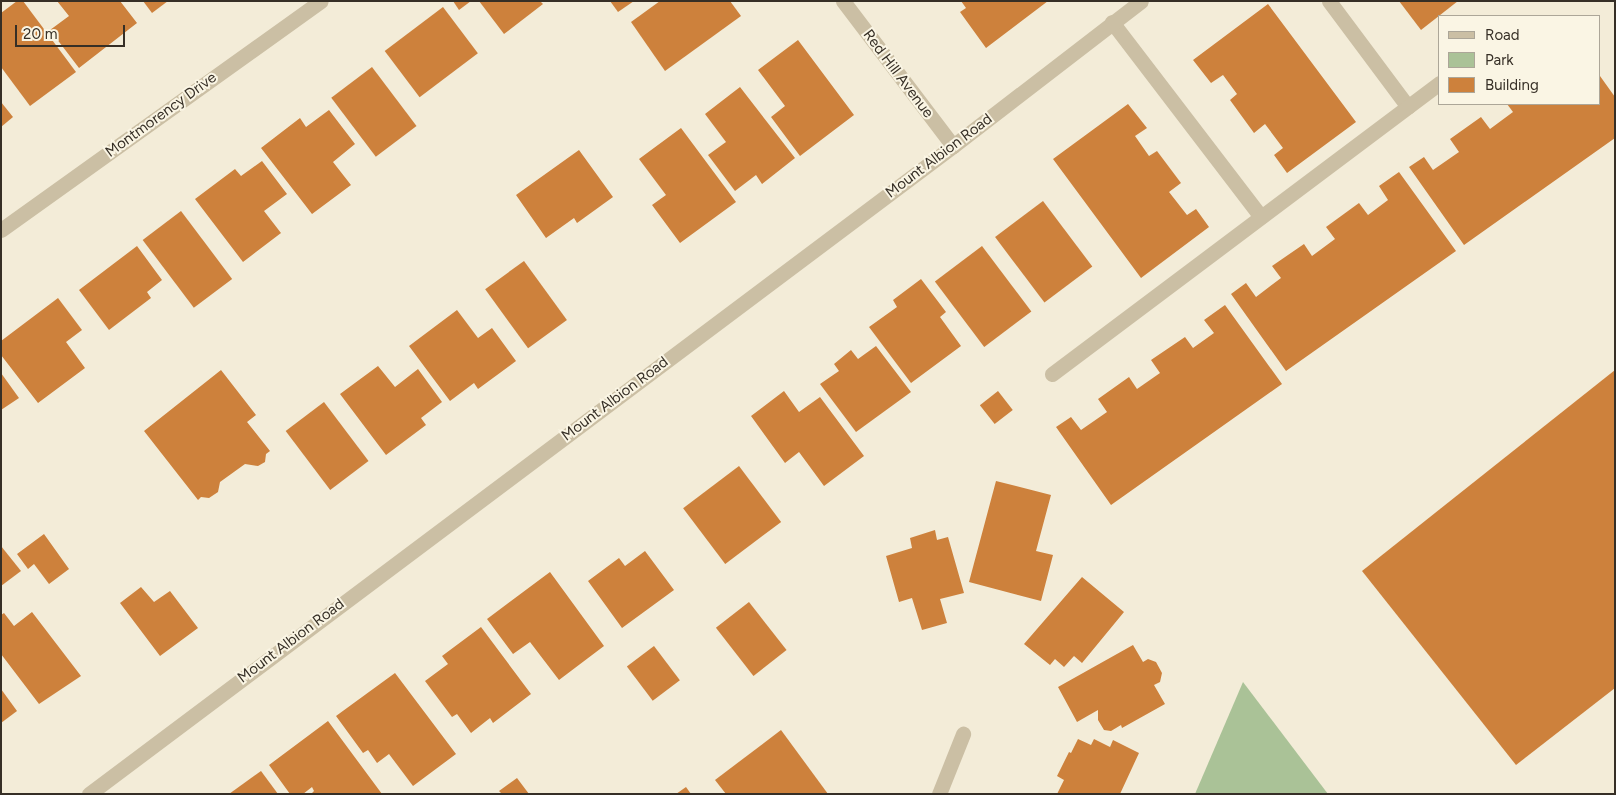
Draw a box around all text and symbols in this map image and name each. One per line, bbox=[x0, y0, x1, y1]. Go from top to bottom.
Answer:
scale bar bbox=[18, 15, 128, 47]
legend bbox=[1438, 15, 1601, 105]
text: 20 m bbox=[23, 25, 57, 43]
street label: Red Hill Avenue bbox=[859, 26, 937, 122]
text: Road bbox=[1485, 26, 1520, 44]
text: Park bbox=[1485, 51, 1514, 69]
street label: Montmorency Drive bbox=[102, 69, 220, 161]
text: Building bbox=[1485, 76, 1539, 94]
street label: Mount Albion Road bbox=[882, 110, 996, 202]
street label: Mount Albion Road bbox=[558, 353, 672, 445]
street label: Mount Albion Road bbox=[234, 595, 348, 687]

